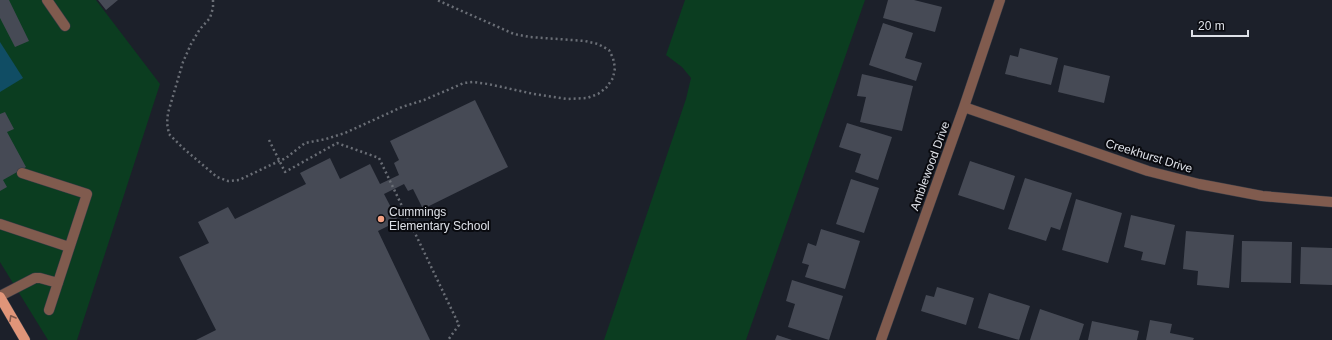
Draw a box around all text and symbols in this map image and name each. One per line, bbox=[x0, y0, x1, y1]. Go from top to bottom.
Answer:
scale bar bbox=[1192, 12, 1248, 38]
text: 20 m bbox=[1198, 19, 1225, 33]
street label: Amblewood Drive bbox=[907, 119, 953, 213]
street label: Creekhurst Drive bbox=[1104, 136, 1194, 176]
place label: Cummings Elementary School bbox=[389, 205, 490, 233]
marker: Cummings Elementary School bbox=[376, 214, 386, 224]
one-way arrow bbox=[10, 315, 17, 323]

